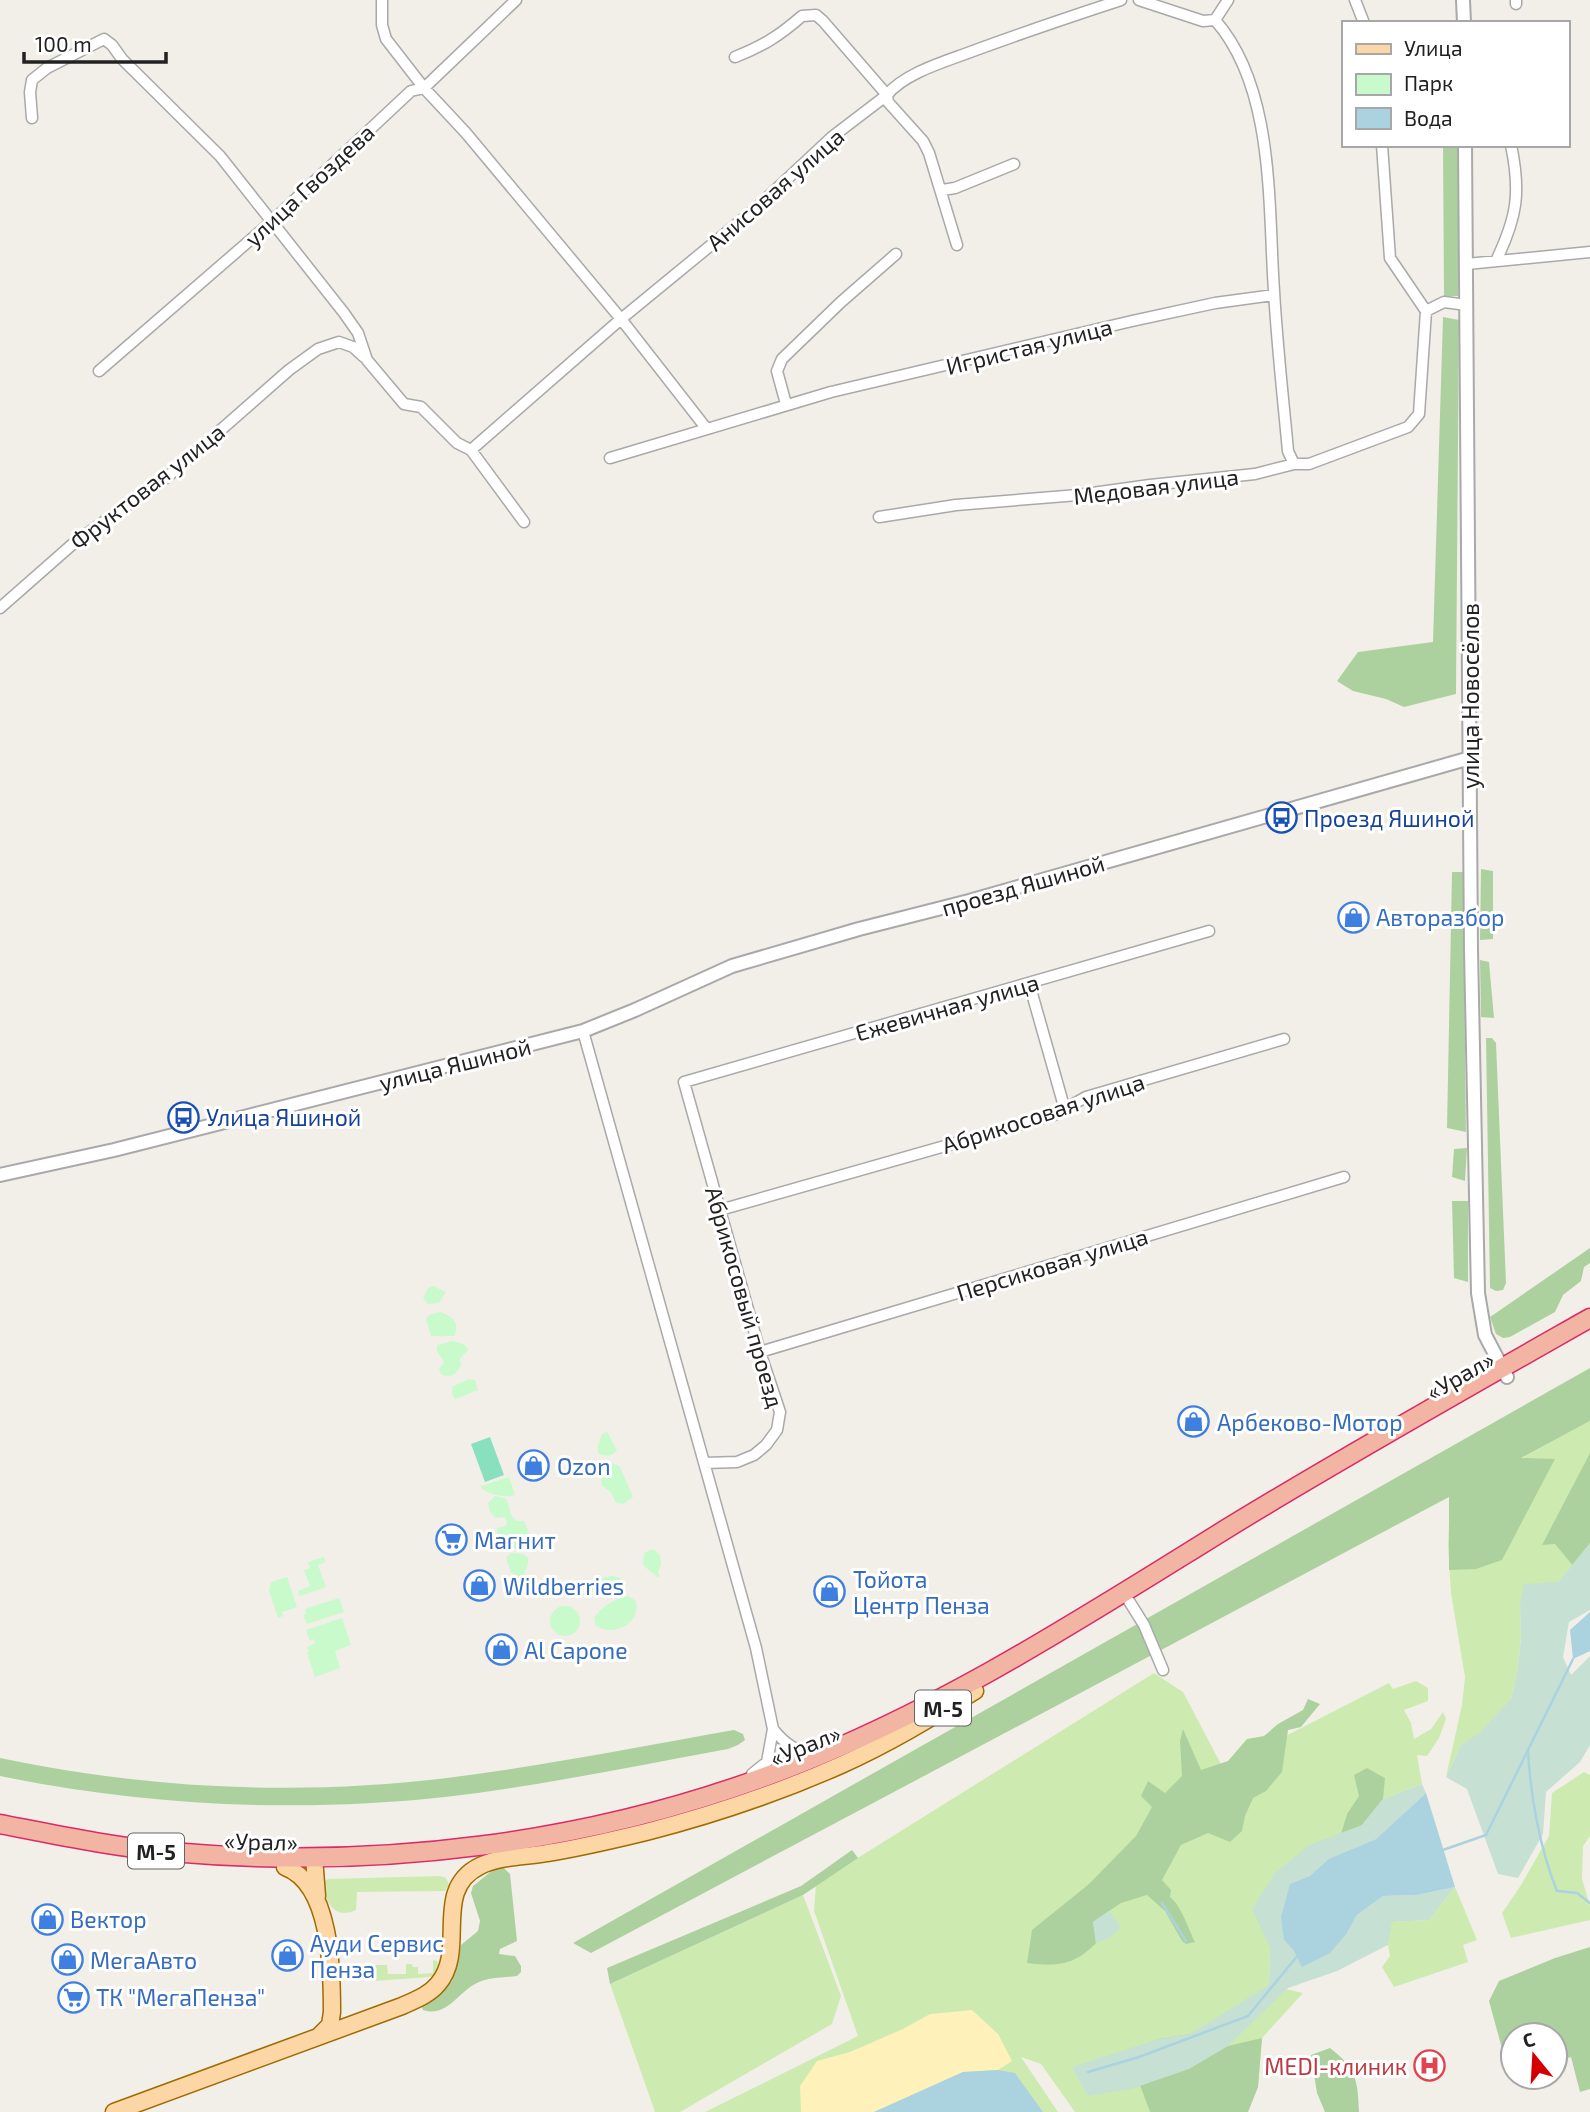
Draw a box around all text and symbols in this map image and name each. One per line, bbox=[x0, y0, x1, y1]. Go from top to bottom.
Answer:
scale bar bbox=[24, 21, 166, 65]
legend bbox=[1342, 21, 1569, 147]
text: 100 m bbox=[35, 31, 92, 56]
text: Улица bbox=[1404, 35, 1463, 60]
text: Парк bbox=[1404, 70, 1453, 95]
text: Вода bbox=[1404, 105, 1453, 130]
street label: улица Гвоздева bbox=[238, 118, 380, 253]
street label: Анисовая улица bbox=[701, 122, 850, 257]
street label: Игристая улица bbox=[943, 312, 1115, 381]
street label: Фруктовая улица bbox=[64, 417, 230, 556]
street label: Медовая улица bbox=[1072, 462, 1240, 511]
street label: улица Новосёлов bbox=[1456, 603, 1485, 789]
bus stop icon: Проезд Яшиной bbox=[1264, 801, 1298, 835]
place label: Проезд Яшиной bbox=[1304, 804, 1474, 832]
street label: проезд Яшиной bbox=[938, 848, 1108, 922]
shop icon: Авторазбор bbox=[1336, 900, 1370, 934]
place label: Авторазбор bbox=[1376, 903, 1504, 931]
street label: Ежевичная улица bbox=[852, 967, 1042, 1048]
street label: улица Яшиной bbox=[376, 1032, 534, 1097]
street label: Абрикосовая улица bbox=[938, 1067, 1148, 1160]
bus stop icon: Улица Яшиной bbox=[166, 1100, 200, 1134]
place label: Улица Яшиной bbox=[206, 1103, 361, 1131]
street label: Абрикосовый проезд bbox=[700, 1183, 790, 1411]
street label: Персиковая улица bbox=[953, 1222, 1151, 1307]
street label: «Урал» bbox=[1421, 1344, 1499, 1406]
shop icon: Арбеково-Мотор bbox=[1177, 1405, 1211, 1439]
place label: Арбеково-Мотор bbox=[1217, 1408, 1403, 1436]
shop icon: Ozon bbox=[517, 1449, 551, 1483]
place label: Ozon bbox=[557, 1452, 611, 1480]
supermarket icon: Магнит bbox=[434, 1523, 468, 1557]
place label: Магнит bbox=[474, 1526, 556, 1554]
place label: Тойота Центр Пенза bbox=[853, 1565, 990, 1619]
shop icon: Wildberries bbox=[463, 1569, 497, 1603]
place label: Wildberries bbox=[503, 1572, 624, 1600]
shop icon: Тойота Центр Пенза bbox=[813, 1575, 847, 1609]
shop icon: Al Capone bbox=[484, 1633, 518, 1667]
place label: Al Capone bbox=[524, 1636, 628, 1664]
road number: М-5 bbox=[915, 1690, 971, 1726]
street label: «Урал» bbox=[766, 1718, 844, 1772]
street label: «Урал» bbox=[224, 1826, 298, 1856]
road number: М-5 bbox=[128, 1834, 184, 1868]
shop icon: Вектор bbox=[30, 1902, 64, 1936]
place label: Вектор bbox=[70, 1905, 147, 1933]
place label: Ауди Сервис Пенза bbox=[310, 1929, 444, 1983]
shop icon: Ауди Сервис Пенза bbox=[270, 1939, 304, 1973]
shop icon: МегаАвто bbox=[50, 1943, 84, 1977]
place label: МегаАвто bbox=[90, 1946, 197, 1974]
supermarket icon: ТК "МегаПенза" bbox=[56, 1980, 90, 2014]
place label: ТК "МегаПенза" bbox=[96, 1983, 265, 2011]
north arrow bbox=[1499, 2021, 1569, 2091]
text: С bbox=[1520, 2027, 1537, 2052]
hospital icon: MEDI-клиник bbox=[1413, 2049, 1447, 2083]
place label: MEDI-клиник bbox=[1264, 2052, 1407, 2080]

